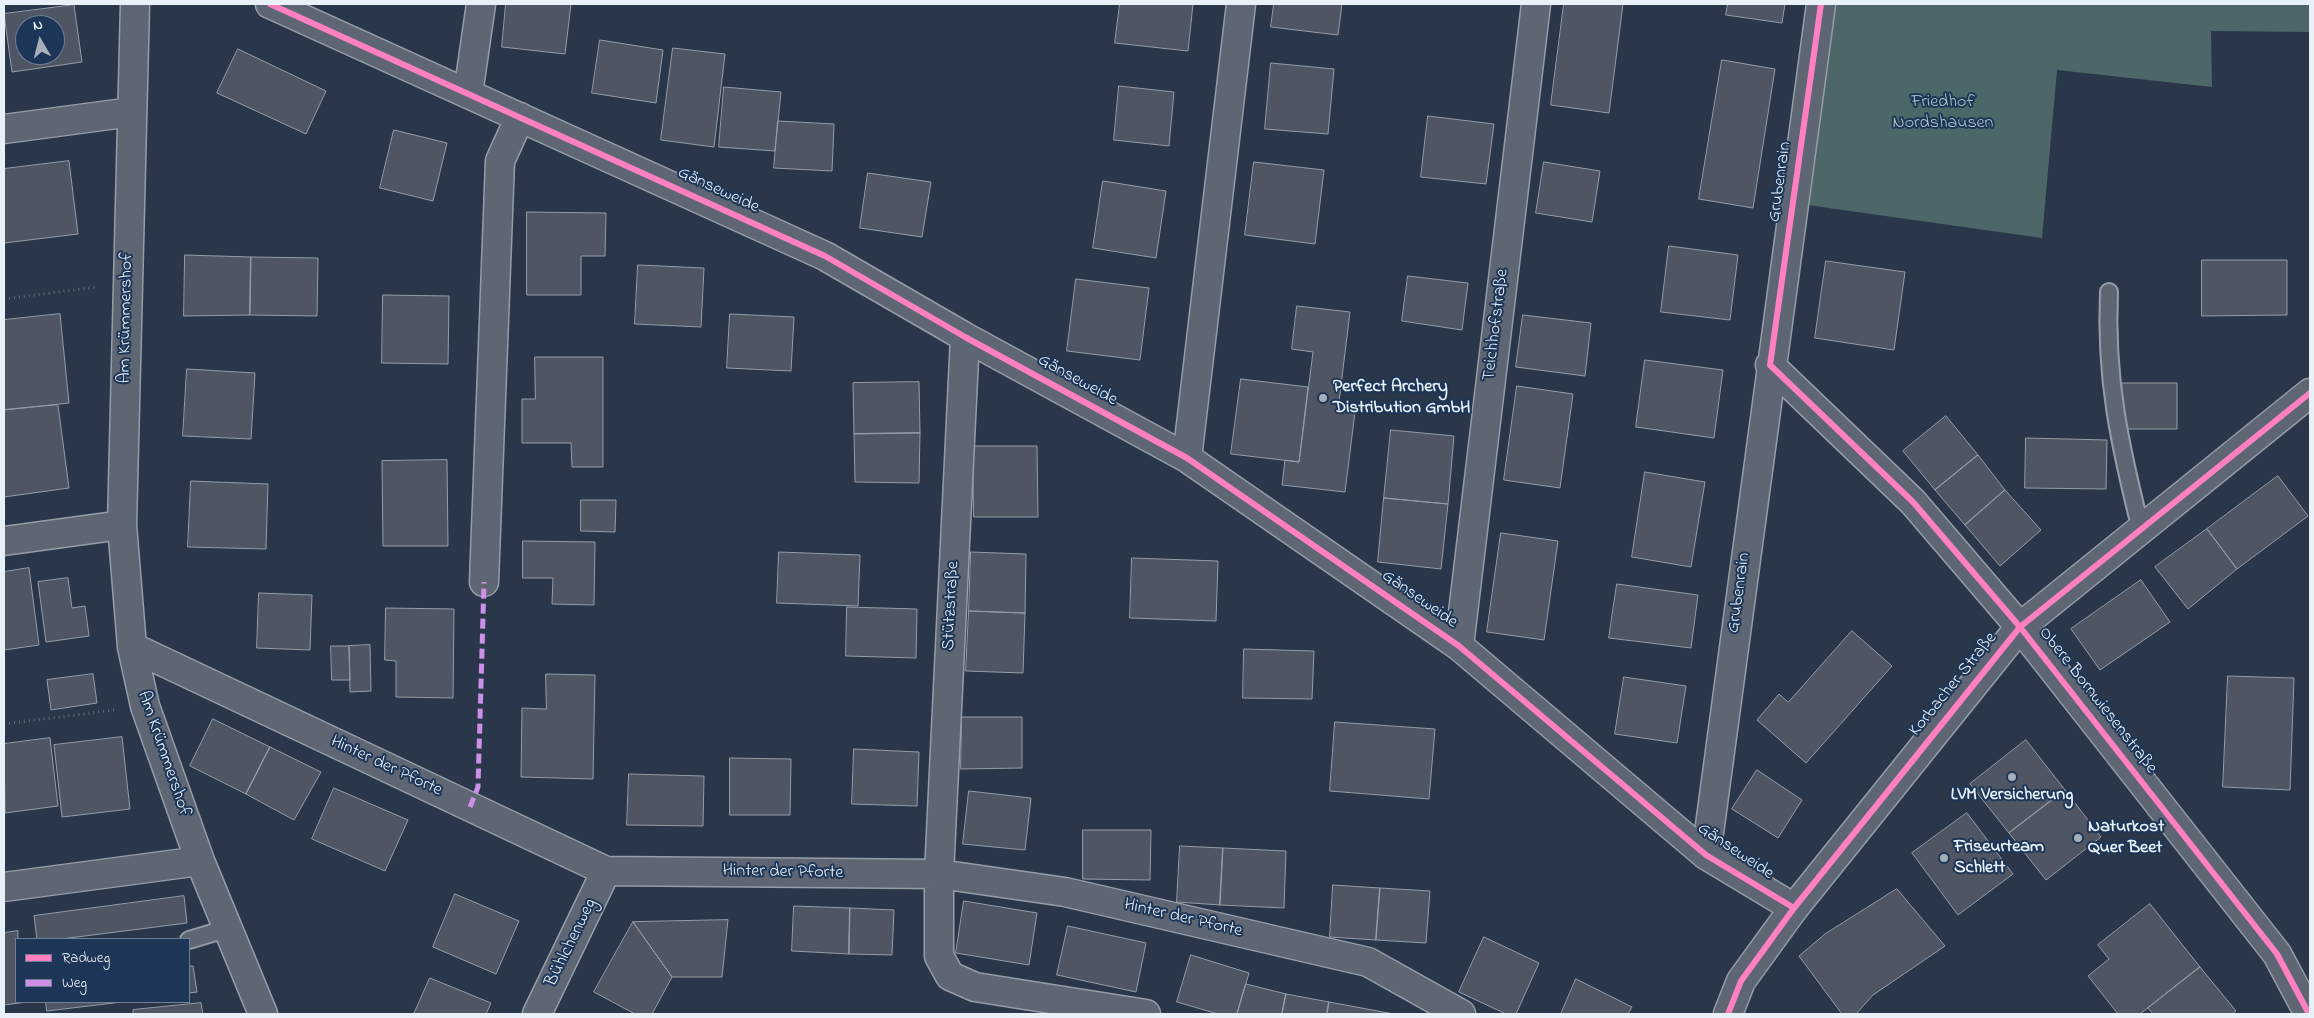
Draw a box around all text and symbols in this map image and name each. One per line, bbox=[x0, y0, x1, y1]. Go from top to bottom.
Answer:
north arrow bbox=[15, 15, 65, 65]
text: N bbox=[32, 15, 44, 37]
park label: Friedhof Nordshausen bbox=[1893, 92, 1993, 134]
street label: Grubenrain bbox=[1765, 140, 1797, 224]
street label: Gänseweide bbox=[674, 163, 762, 219]
street label: Am Krümmershof bbox=[115, 252, 139, 384]
street label: Teichhofstraße bbox=[1479, 268, 1515, 382]
street label: Gänseweide bbox=[1033, 350, 1121, 412]
place label: Perfect Archery Distribution GmbH bbox=[1333, 377, 1470, 419]
marker: Perfect Archery Distribution GmbH bbox=[1317, 392, 1329, 404]
street label: Grubenrain bbox=[1724, 551, 1756, 635]
street label: Stützstraße bbox=[939, 561, 965, 651]
street label: Gänseweide bbox=[1377, 566, 1461, 634]
street label: Obere Bornwiesenstraße bbox=[2033, 623, 2161, 779]
street label: Korbacher Straße bbox=[1905, 628, 2003, 742]
street label: Am Krümmershof bbox=[131, 688, 195, 820]
street label: Hinter der Pforte bbox=[327, 732, 445, 802]
marker: LVM Versicherung bbox=[2006, 771, 2018, 783]
place label: LVM Versicherung bbox=[1951, 785, 2073, 807]
place label: Naturkost Quer Beet bbox=[2088, 817, 2164, 860]
street label: Gänseweide bbox=[1693, 819, 1777, 885]
marker: Naturkost Quer Beet bbox=[2072, 832, 2084, 844]
place label: Friseurteam Schlett bbox=[1954, 837, 2044, 880]
marker: Friseurteam Schlett bbox=[1938, 852, 1950, 864]
street label: Hinter der Pforte bbox=[722, 861, 844, 885]
street label: Bühlchenweg bbox=[541, 895, 603, 991]
street label: Hinter der Pforte bbox=[1122, 895, 1244, 943]
legend bbox=[15, 938, 190, 1003]
text: Radweg bbox=[62, 947, 110, 969]
text: Weg bbox=[62, 972, 87, 994]

